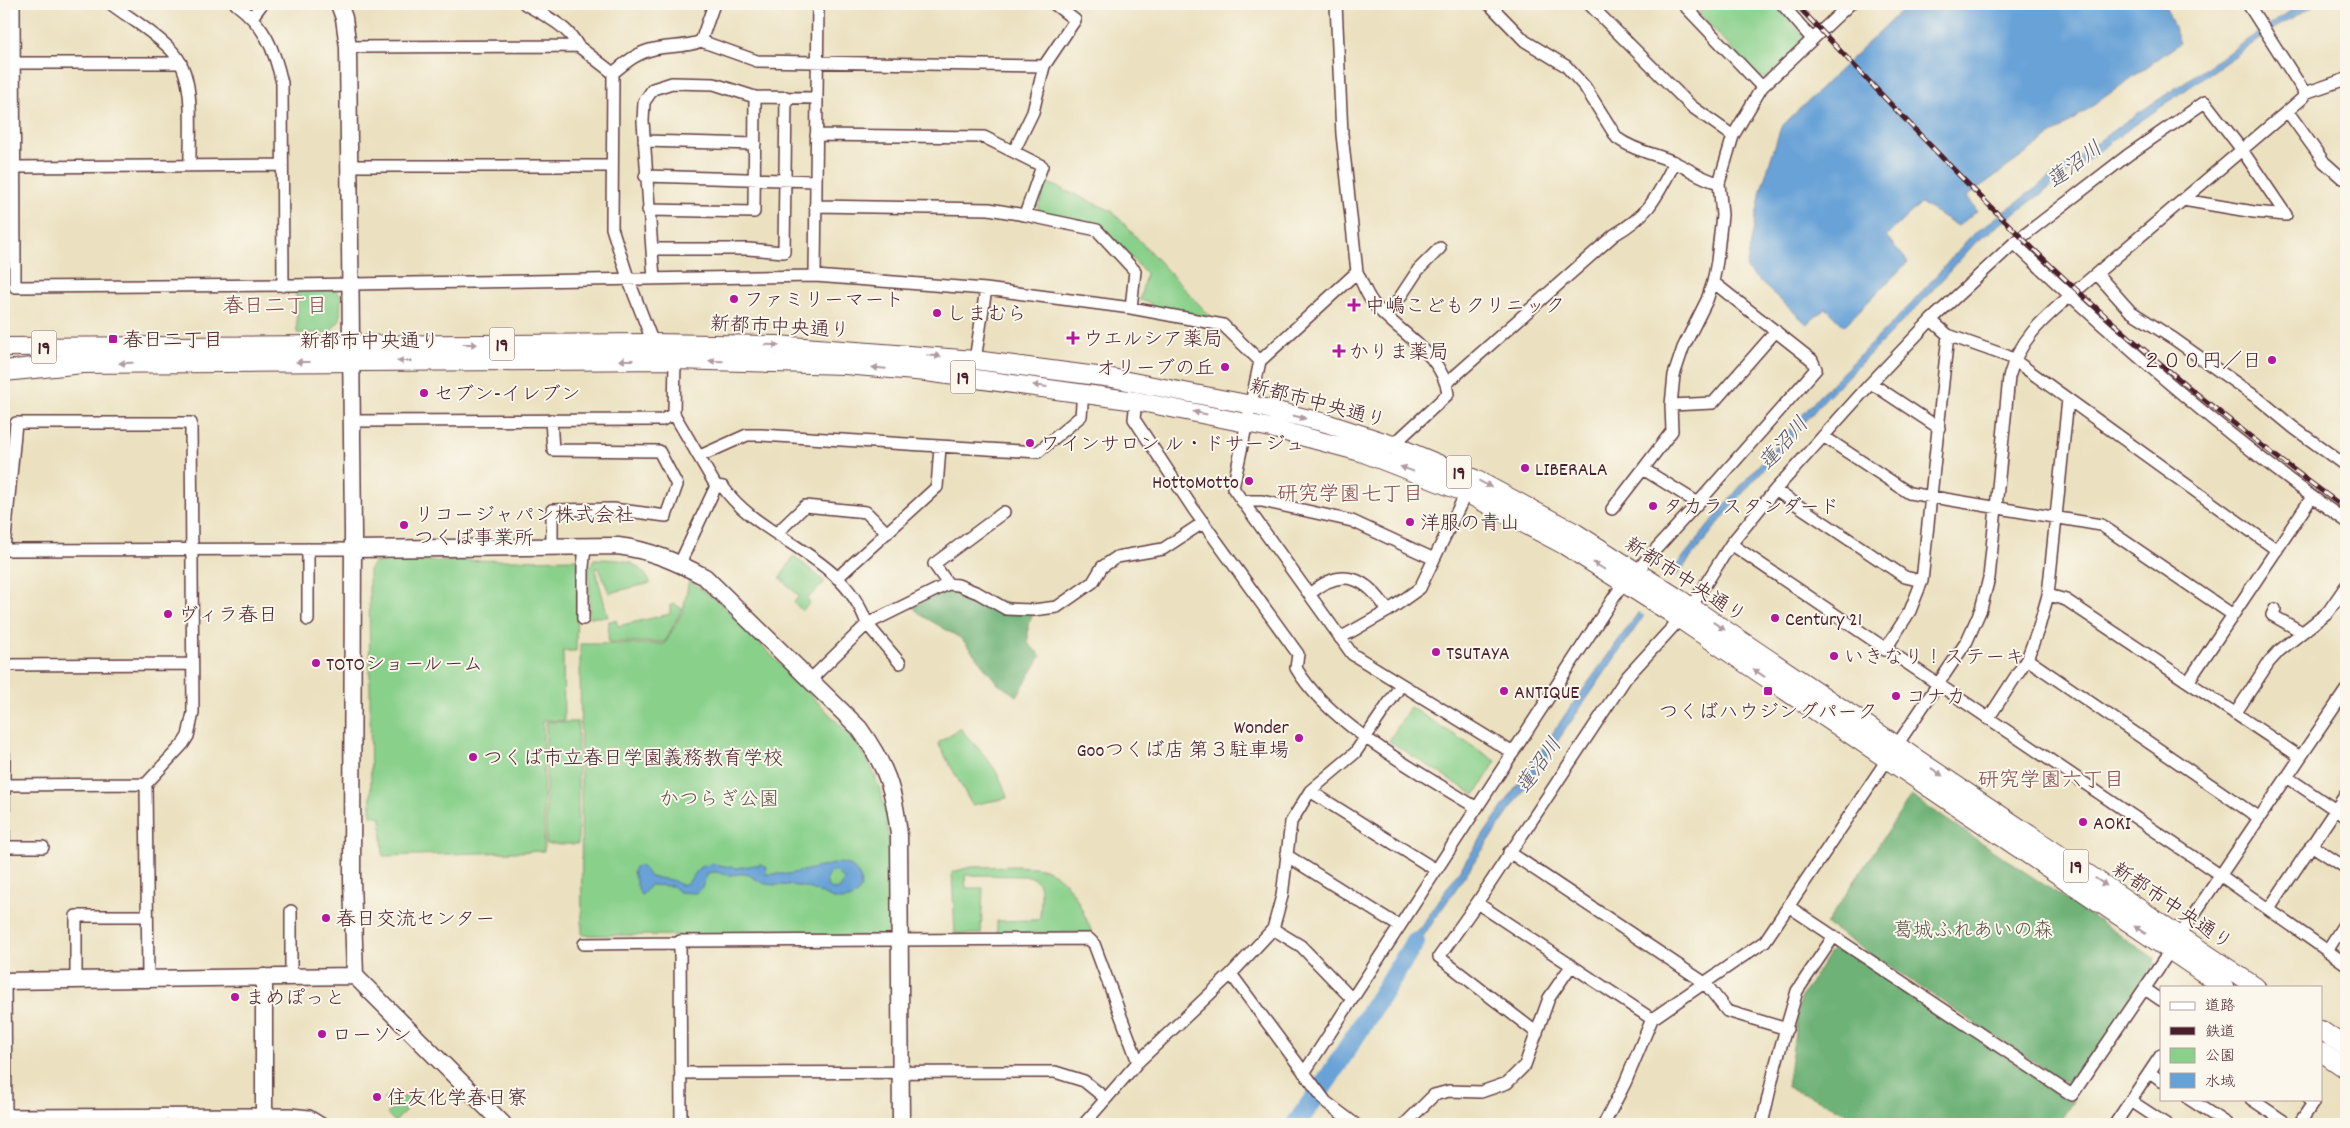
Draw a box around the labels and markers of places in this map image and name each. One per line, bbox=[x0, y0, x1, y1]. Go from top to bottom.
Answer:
place label: ファミリーマート bbox=[744, 288, 904, 316]
marker: ファミリーマート bbox=[728, 293, 740, 305]
place label: 中嶋こどもクリニック bbox=[1365, 294, 1565, 322]
marker: 中嶋こどもクリニック bbox=[1347, 298, 1361, 312]
place label: しまむら bbox=[947, 302, 1027, 330]
marker: しまむら bbox=[931, 307, 943, 319]
place label: ウエルシア薬局 bbox=[1083, 327, 1223, 355]
place label: 春日二丁目 bbox=[123, 328, 223, 356]
marker: ウエルシア薬局 bbox=[1067, 332, 1079, 344]
marker: 春日二丁目 bbox=[107, 333, 119, 345]
place label: かりま薬局 bbox=[1349, 340, 1449, 368]
marker: かりま薬局 bbox=[1333, 345, 1345, 357]
place label: ２００円／日 bbox=[2142, 349, 2262, 377]
marker: ２００円／日 bbox=[2266, 354, 2278, 366]
place label: オリーブの丘 bbox=[1096, 356, 1215, 384]
marker: オリーブの丘 bbox=[1219, 361, 1231, 373]
place label: セブン-イレブン bbox=[434, 382, 581, 410]
marker: セブン-イレブン bbox=[418, 387, 430, 399]
place label: ワインサロン ル・ドサージュ bbox=[1040, 432, 1305, 460]
marker: ワインサロン ル・ドサージュ bbox=[1024, 437, 1036, 449]
place label: LIBERALA bbox=[1535, 457, 1608, 485]
marker: LIBERALA bbox=[1519, 462, 1531, 474]
place label: HottoMotto bbox=[1152, 470, 1239, 498]
marker: HottoMotto bbox=[1243, 475, 1255, 487]
place label: タカラスタンダード bbox=[1663, 495, 1840, 523]
marker: タカラスタンダード bbox=[1647, 500, 1659, 512]
place label: リコージャパン株式会社 つくば事業所 bbox=[414, 503, 634, 554]
place label: 洋服の青山 bbox=[1420, 511, 1520, 539]
marker: 洋服の青山 bbox=[1404, 516, 1416, 528]
marker: リコージャパン株式会社 つくば事業所 bbox=[398, 519, 410, 531]
place label: ヴィラ春日 bbox=[178, 603, 278, 631]
place label: Century 21 bbox=[1785, 607, 1862, 635]
marker: ヴィラ春日 bbox=[162, 608, 174, 620]
marker: Century 21 bbox=[1769, 612, 1781, 624]
place label: TSUTAYA bbox=[1446, 641, 1510, 669]
place label: いきなり！ステーキ bbox=[1844, 645, 2025, 673]
marker: TSUTAYA bbox=[1430, 646, 1442, 658]
marker: いきなり！ステーキ bbox=[1828, 650, 1840, 662]
place label: TOTOショールーム bbox=[326, 652, 483, 680]
marker: TOTOショールーム bbox=[310, 657, 322, 669]
place label: ANTIQUE bbox=[1514, 680, 1579, 708]
marker: ANTIQUE bbox=[1498, 685, 1510, 697]
marker: つくばハウジングパーク bbox=[1762, 685, 1774, 697]
place label: コナカ bbox=[1906, 685, 1966, 713]
marker: コナカ bbox=[1890, 690, 1902, 702]
place label: つくばハウジングパーク bbox=[1658, 700, 1878, 728]
place label: Wonder Gooつくば店 第３駐車場 bbox=[1077, 715, 1290, 766]
marker: Wonder Gooつくば店 第３駐車場 bbox=[1293, 732, 1305, 744]
place label: つくば市立春日学園義務教育学校 bbox=[483, 746, 783, 774]
marker: つくば市立春日学園義務教育学校 bbox=[467, 751, 479, 763]
place label: AOKI bbox=[2093, 811, 2131, 839]
marker: AOKI bbox=[2077, 816, 2089, 828]
place label: 春日交流センター bbox=[336, 907, 495, 935]
marker: 春日交流センター bbox=[320, 912, 332, 924]
place label: まめぽっと bbox=[245, 986, 345, 1014]
marker: まめぽっと bbox=[229, 991, 241, 1003]
place label: ローソン bbox=[332, 1023, 412, 1051]
marker: ローソン bbox=[316, 1028, 328, 1040]
place label: 住友化学春日寮 bbox=[387, 1086, 527, 1114]
marker: 住友化学春日寮 bbox=[371, 1091, 383, 1103]

